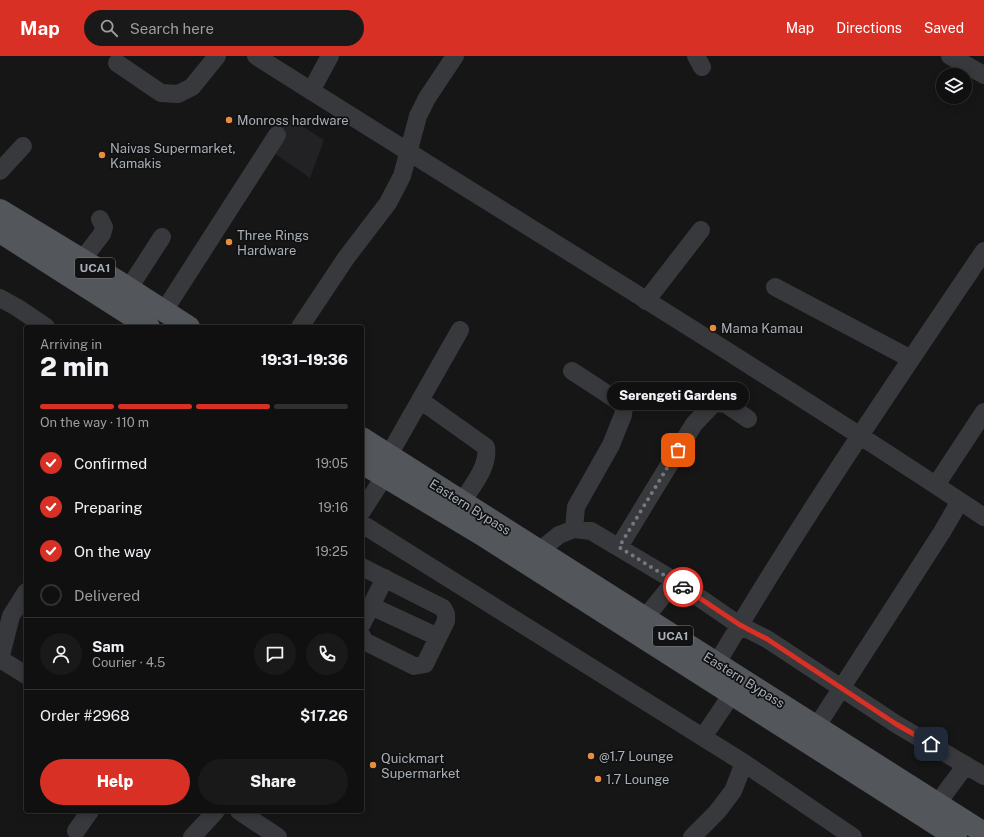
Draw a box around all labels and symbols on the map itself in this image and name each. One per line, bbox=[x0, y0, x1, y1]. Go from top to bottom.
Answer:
place label: Monross hardware bbox=[237, 113, 349, 128]
marker: Monross hardware bbox=[224, 115, 234, 125]
place label: Naivas Supermarket, Kamakis bbox=[110, 141, 236, 171]
marker: Naivas Supermarket, Kamakis bbox=[97, 150, 107, 160]
place label: Three Rings Hardware bbox=[237, 228, 309, 258]
marker: Three Rings Hardware bbox=[224, 237, 234, 247]
road number: UCA1 bbox=[75, 258, 115, 278]
place label: Mama Kamau bbox=[721, 321, 803, 336]
marker: Mama Kamau bbox=[708, 323, 718, 333]
callout: Serengeti Gardens bbox=[607, 382, 749, 410]
pin bbox=[661, 433, 695, 467]
street label: Eastern Bypass bbox=[427, 476, 513, 538]
courier bbox=[663, 567, 703, 607]
road number: UCA1 bbox=[653, 626, 693, 646]
street label: Eastern Bypass bbox=[701, 649, 787, 711]
pin bbox=[914, 727, 948, 761]
place label: @1.7 Lounge bbox=[599, 749, 673, 764]
place label: Quickmart Supermarket bbox=[381, 751, 460, 781]
marker: @1.7 Lounge bbox=[586, 751, 596, 761]
marker: Quickmart Supermarket bbox=[368, 760, 378, 770]
place label: 1.7 Lounge bbox=[606, 772, 669, 787]
marker: 1.7 Lounge bbox=[593, 774, 603, 784]

